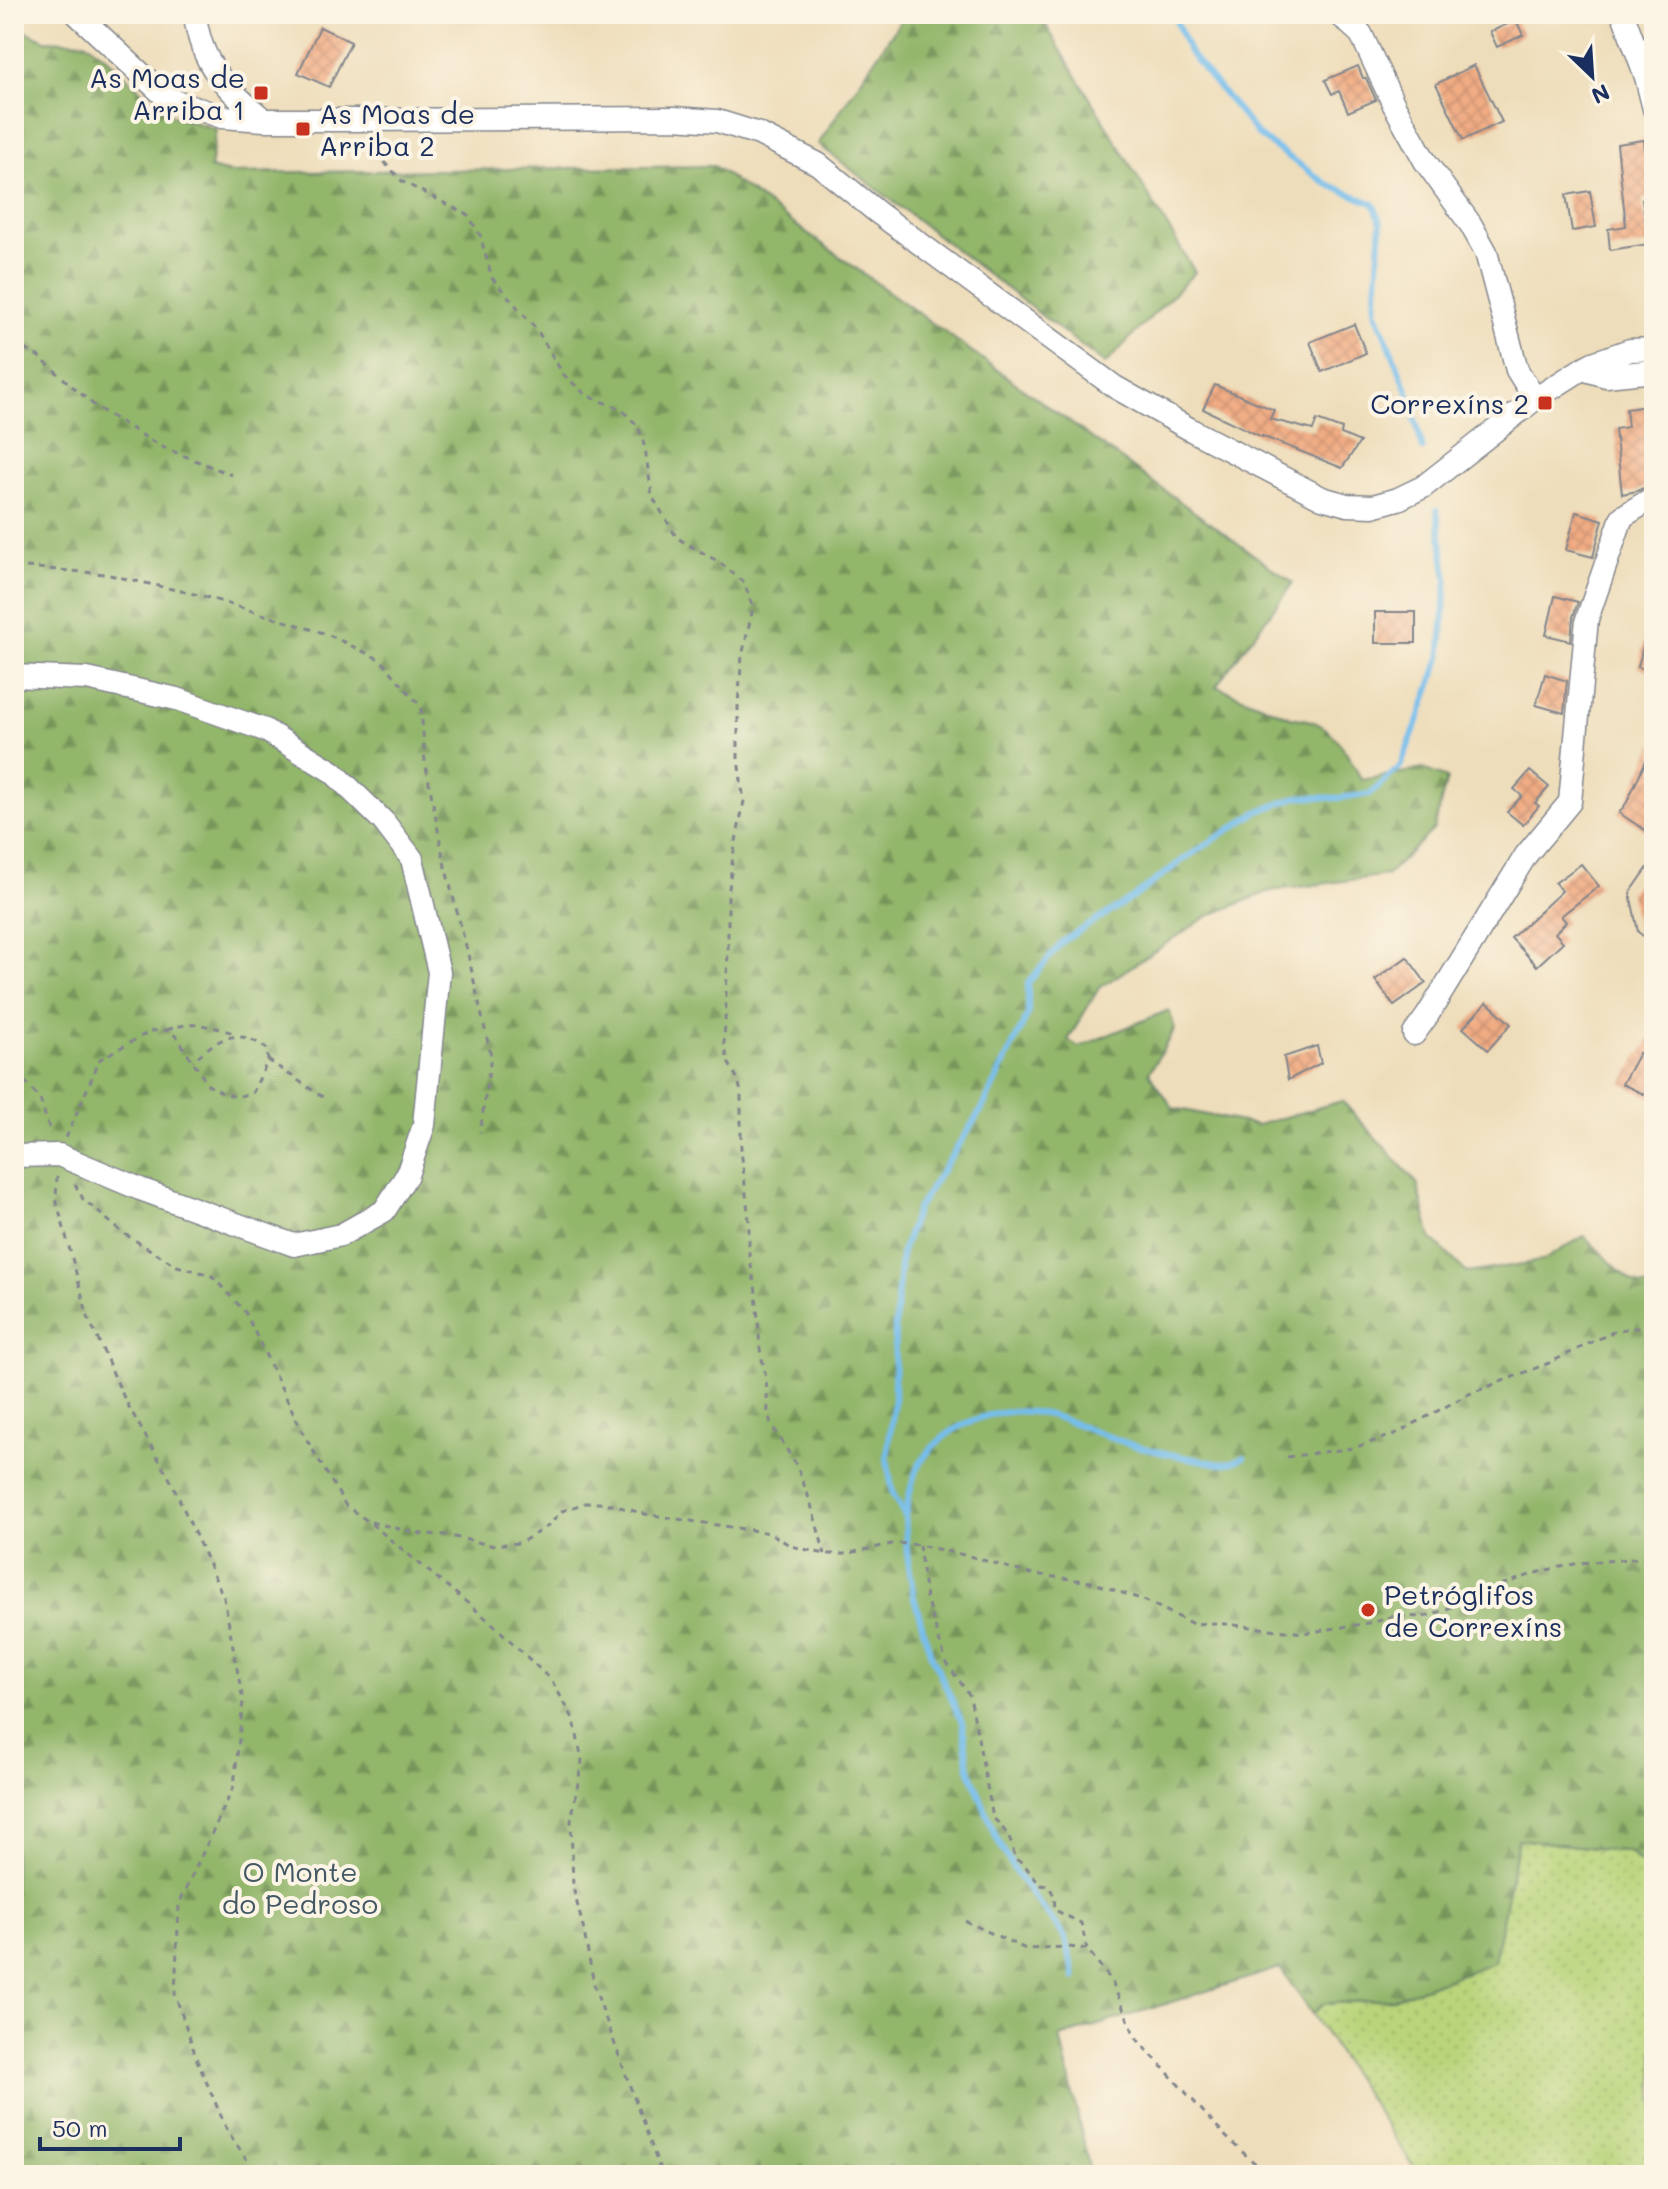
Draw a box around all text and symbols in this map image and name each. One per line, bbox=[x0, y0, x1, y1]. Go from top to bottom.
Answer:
north arrow bbox=[1552, 36, 1632, 116]
place label: As Moas de Arriba 1 bbox=[89, 59, 245, 127]
text: N bbox=[1587, 78, 1614, 111]
marker: As Moas de Arriba 1 bbox=[252, 84, 270, 102]
place label: As Moas de Arriba 2 bbox=[319, 95, 475, 163]
marker: As Moas de Arriba 2 bbox=[294, 120, 312, 138]
place label: Correxíns 2 bbox=[1370, 385, 1529, 421]
marker: Correxíns 2 bbox=[1536, 394, 1554, 412]
place label: Petróglifos de Correxíns bbox=[1384, 1576, 1562, 1644]
marker: Petróglifos de Correxíns bbox=[1359, 1601, 1377, 1619]
park label: O Monte do Pedroso bbox=[222, 1853, 378, 1921]
scale bar bbox=[40, 2101, 180, 2151]
text: 50 m bbox=[52, 2112, 108, 2143]

